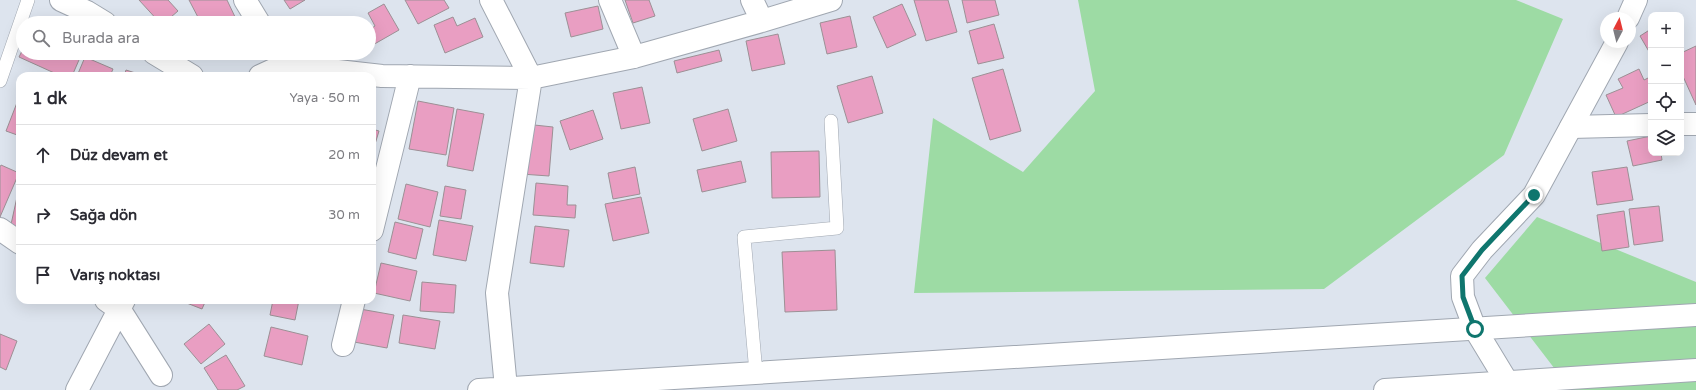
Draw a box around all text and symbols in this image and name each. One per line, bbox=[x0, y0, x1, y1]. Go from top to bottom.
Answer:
north arrow bbox=[1600, 12, 1636, 48]
map controls bbox=[1648, 12, 1684, 156]
button: + bbox=[1648, 12, 1684, 48]
search box bbox=[16, 16, 376, 60]
icon: search bbox=[30, 27, 52, 49]
text: Burada ara bbox=[62, 29, 140, 47]
button: − bbox=[1648, 48, 1684, 84]
button: locate bbox=[1648, 84, 1684, 120]
text: 1 dk bbox=[32, 88, 67, 109]
text: Yaya · 50 m bbox=[290, 90, 360, 106]
button: layers bbox=[1648, 120, 1684, 156]
icon: ahead bbox=[32, 144, 54, 166]
text: Düz devam et bbox=[70, 146, 168, 164]
text: 20 m bbox=[328, 147, 360, 163]
route end bbox=[1525, 186, 1543, 204]
icon: right bbox=[32, 204, 54, 226]
text: Sağa dön bbox=[70, 206, 137, 224]
text: 30 m bbox=[328, 207, 360, 223]
icon: arrive bbox=[32, 264, 54, 286]
text: Varış noktası bbox=[70, 266, 160, 284]
route start bbox=[1466, 320, 1484, 338]

